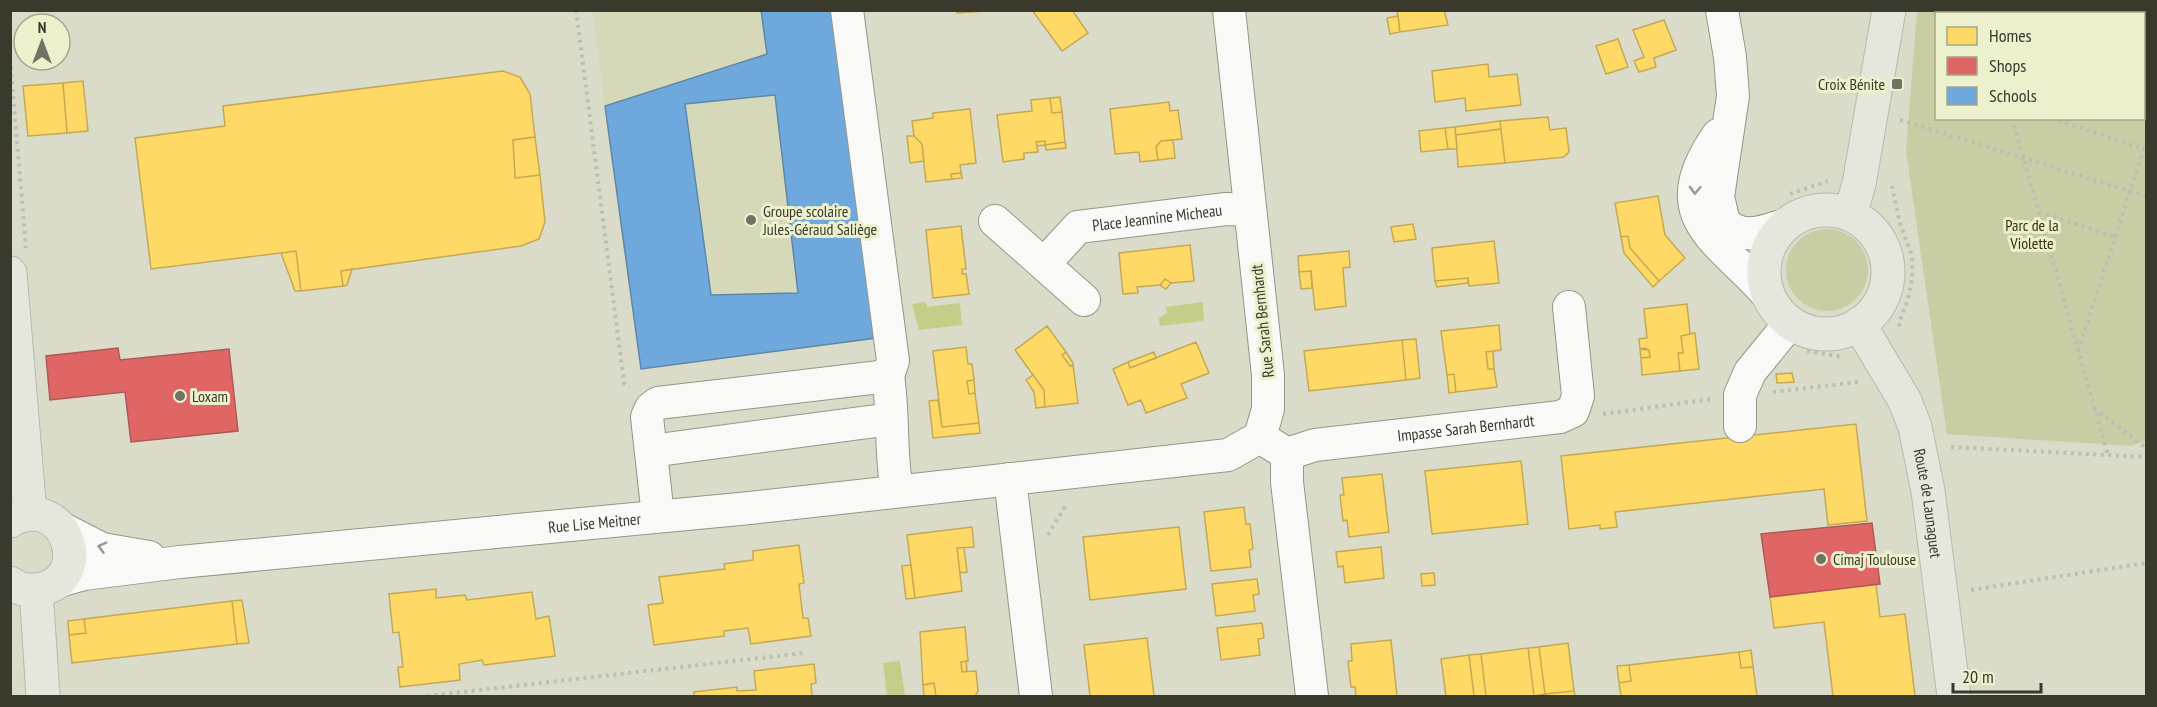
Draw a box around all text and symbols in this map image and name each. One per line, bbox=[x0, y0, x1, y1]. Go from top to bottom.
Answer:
north arrow bbox=[12, 12, 72, 72]
legend bbox=[1935, 12, 2145, 120]
text: N bbox=[38, 17, 46, 37]
text: Homes bbox=[1989, 24, 2032, 47]
text: Shops bbox=[1989, 54, 2026, 77]
place label: Croix Bénite bbox=[1818, 74, 1885, 94]
marker: Croix Bénite bbox=[1890, 77, 1904, 91]
text: Schools bbox=[1989, 84, 2037, 107]
one-way arrow bbox=[1689, 185, 1702, 194]
street label: Place Jeannine Micheau bbox=[1091, 200, 1223, 235]
place label: Groupe scolaire Jules-Géraud Saliège bbox=[762, 201, 877, 239]
marker: Groupe scolaire Jules-Géraud Saliège bbox=[744, 213, 758, 227]
park label: Parc de la Violette bbox=[2005, 215, 2059, 253]
street label: Rue Sarah Bernhardt bbox=[1246, 263, 1278, 379]
place label: Loxam bbox=[192, 386, 228, 406]
marker: Loxam bbox=[173, 389, 187, 403]
street label: Impasse Sarah Bernhardt bbox=[1396, 410, 1536, 446]
street label: Route de Launaguet bbox=[1910, 447, 1946, 560]
street label: Rue Lise Meitner bbox=[547, 508, 642, 537]
one-way arrow bbox=[97, 542, 107, 555]
place label: Cimaj Toulouse bbox=[1833, 549, 1916, 569]
marker: Cimaj Toulouse bbox=[1814, 552, 1828, 566]
scale bar bbox=[1953, 656, 2042, 694]
text: 20 m bbox=[1962, 665, 1994, 688]

